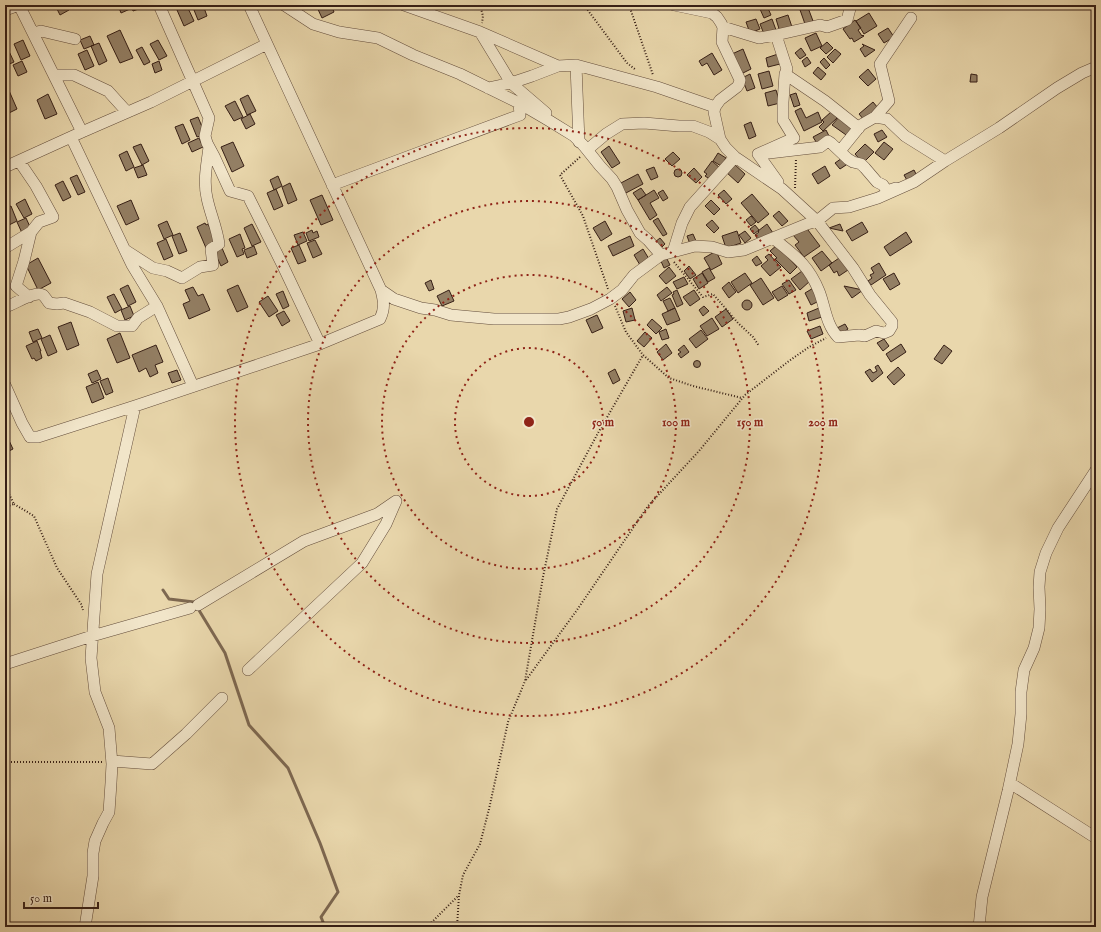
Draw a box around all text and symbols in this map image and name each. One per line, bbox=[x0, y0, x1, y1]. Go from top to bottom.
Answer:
centre of rings bbox=[522, 415, 536, 429]
text: 50 m bbox=[592, 415, 615, 430]
text: 100 m bbox=[662, 415, 691, 430]
text: 150 m bbox=[737, 415, 764, 430]
text: 200 m bbox=[808, 415, 838, 430]
scale bar bbox=[24, 884, 98, 910]
text: 50 m bbox=[30, 891, 52, 906]

